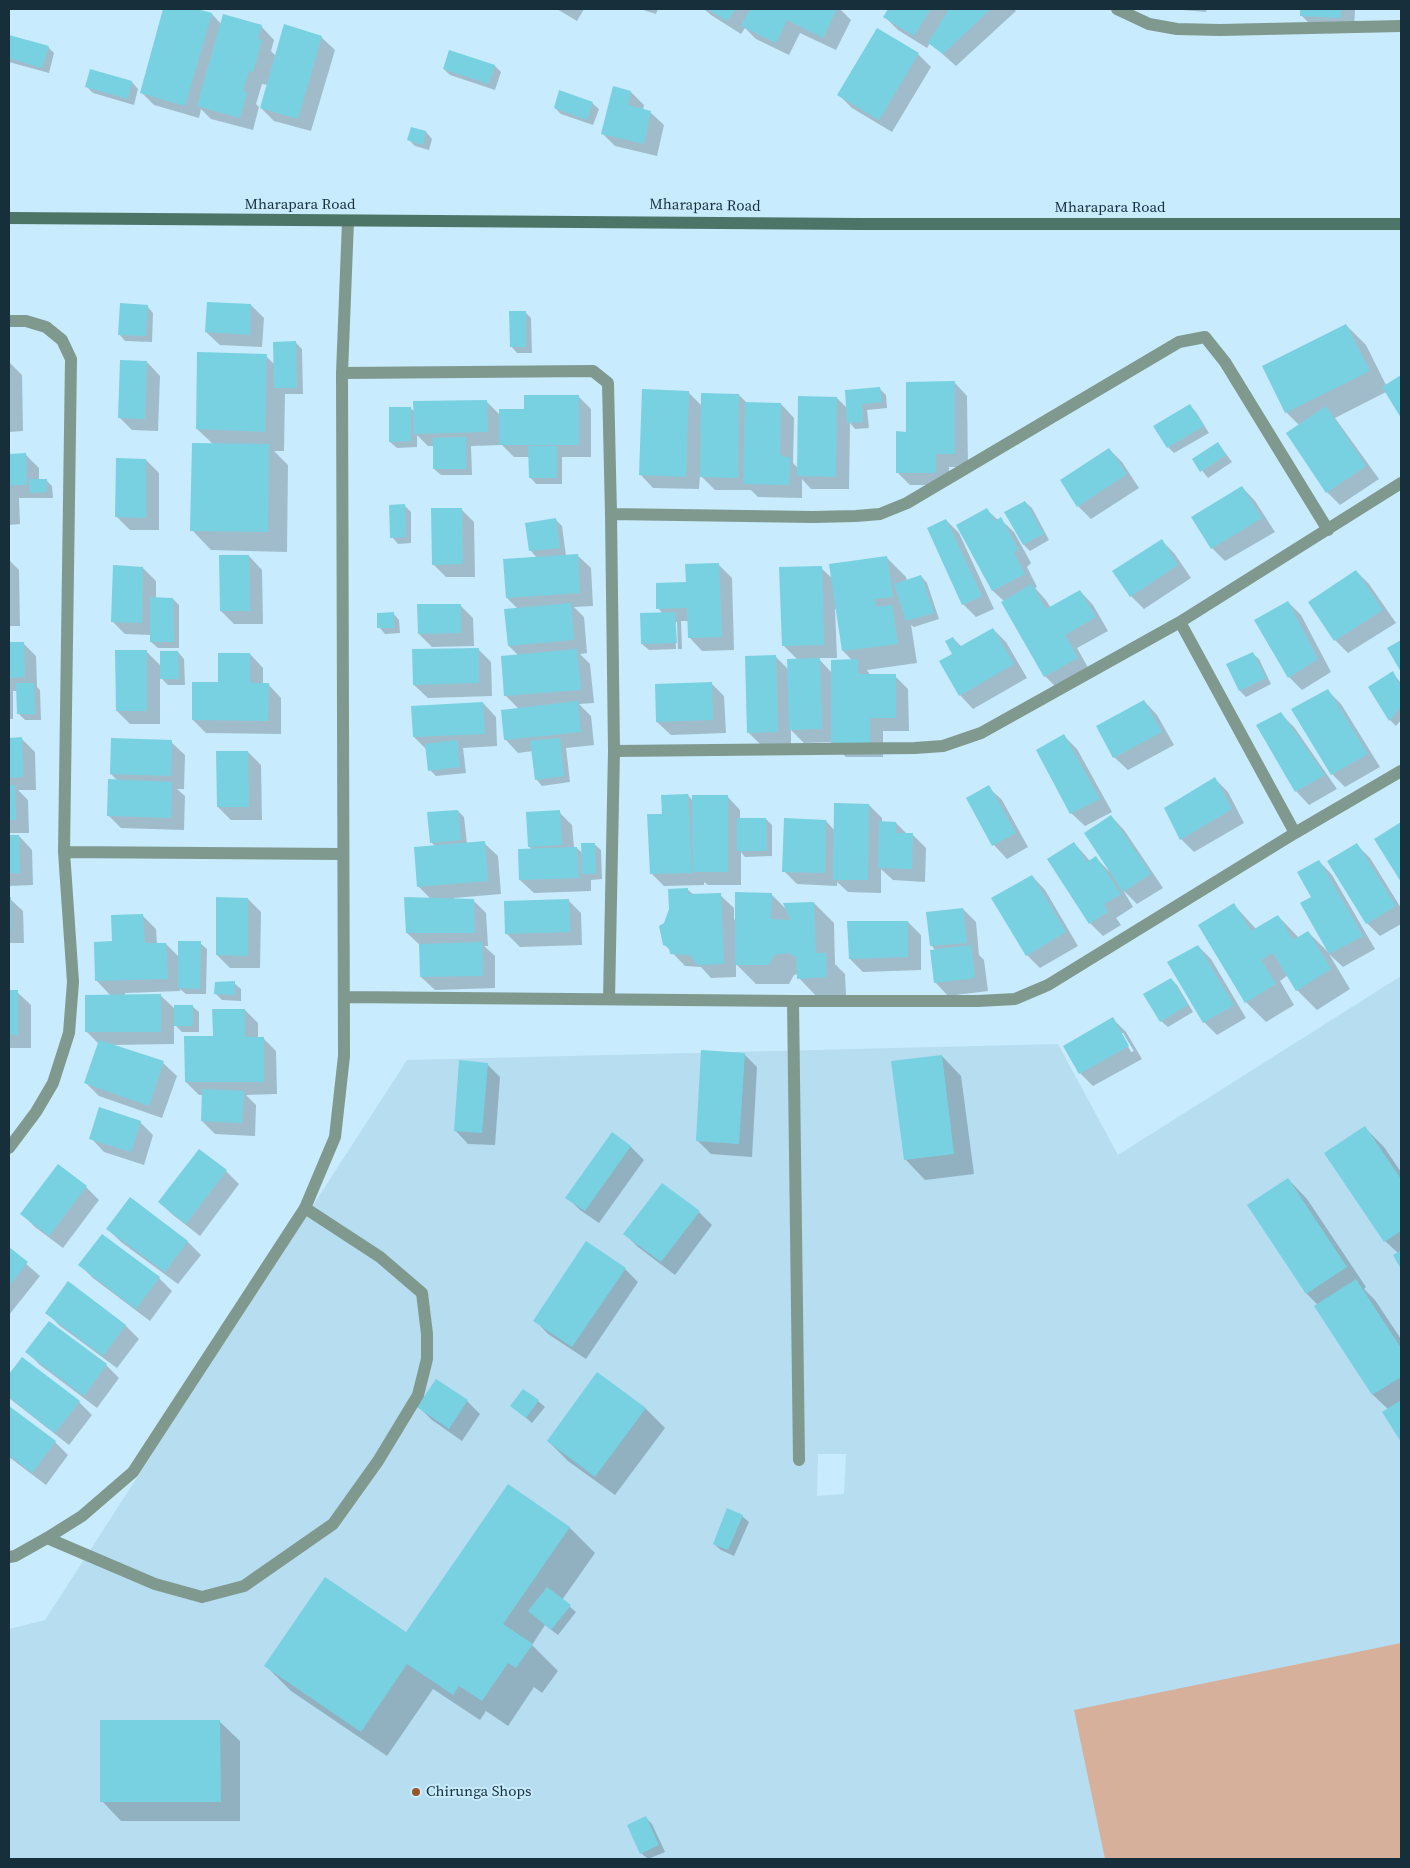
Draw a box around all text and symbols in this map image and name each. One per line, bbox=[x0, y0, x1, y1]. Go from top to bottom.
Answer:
street label: Mharapara Road bbox=[244, 196, 356, 214]
street label: Mharapara Road bbox=[649, 196, 761, 216]
street label: Mharapara Road bbox=[1054, 199, 1166, 217]
place label: Chirunga Shops bbox=[426, 1783, 532, 1801]
marker: Chirunga Shops bbox=[410, 1786, 422, 1798]

